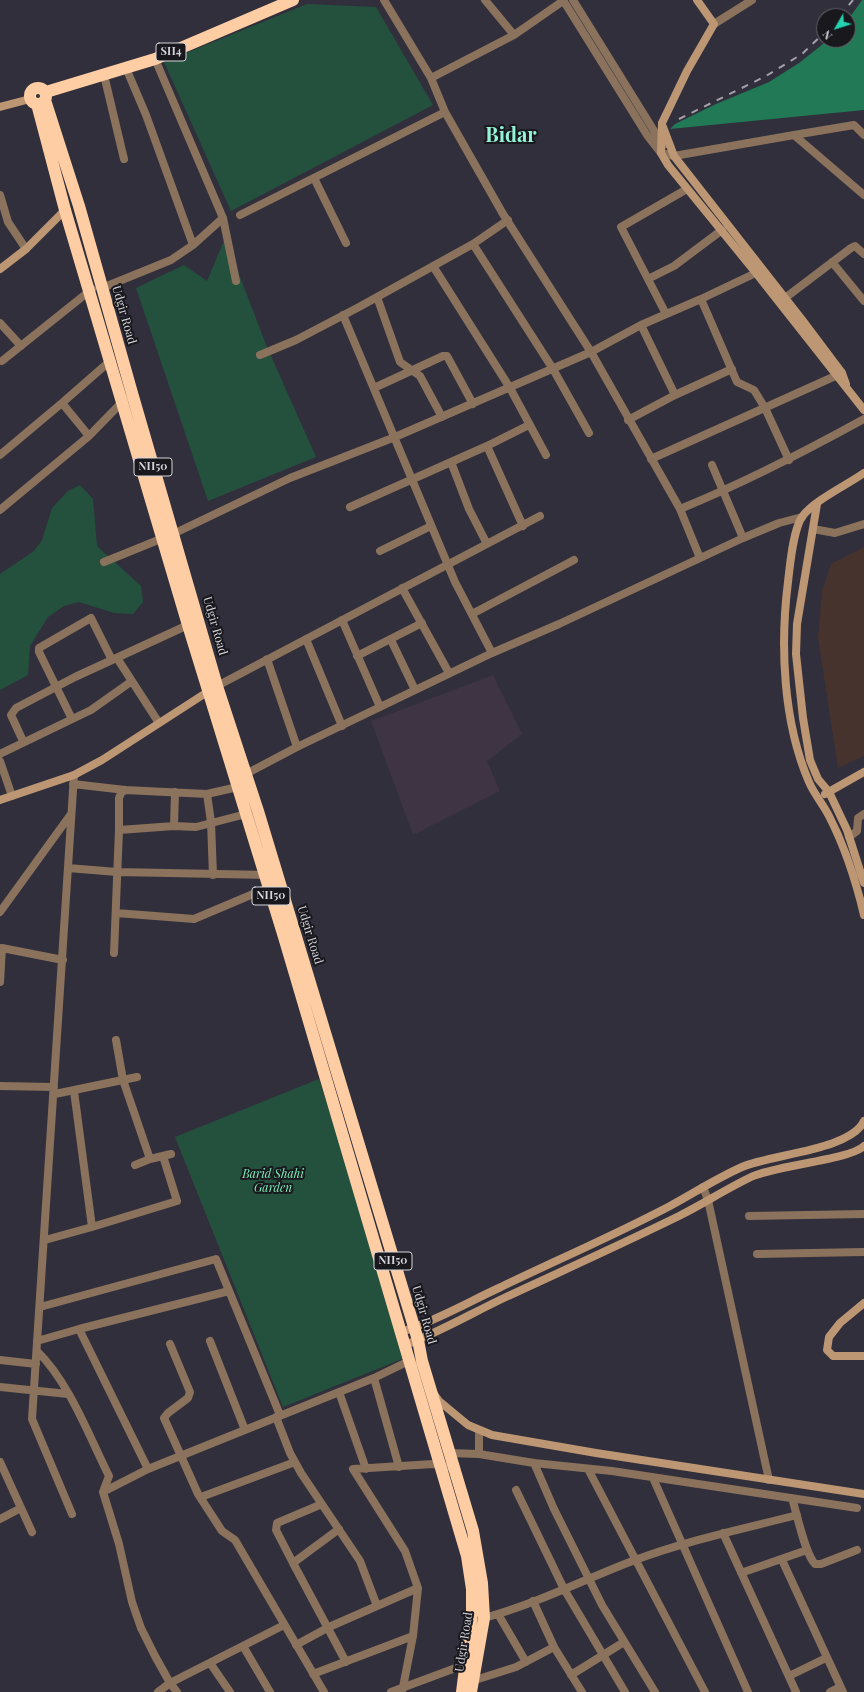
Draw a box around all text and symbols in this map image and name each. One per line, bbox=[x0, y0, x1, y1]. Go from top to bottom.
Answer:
north arrow bbox=[816, 8, 856, 48]
text: N bbox=[819, 27, 835, 43]
road number: SH4 bbox=[156, 43, 186, 61]
district label: Bidar bbox=[485, 124, 537, 148]
street label: Udgir Road bbox=[109, 284, 139, 346]
road number: NH50 bbox=[134, 458, 172, 476]
street label: Udgir Road bbox=[200, 595, 230, 657]
road number: NH50 bbox=[252, 887, 290, 905]
street label: Udgir Road bbox=[294, 904, 326, 966]
park label: Barid Shahi Garden bbox=[242, 1167, 304, 1195]
road number: NH50 bbox=[374, 1252, 412, 1270]
street label: Udgir Road bbox=[409, 1284, 439, 1346]
street label: Udgir Road bbox=[452, 1611, 476, 1673]

